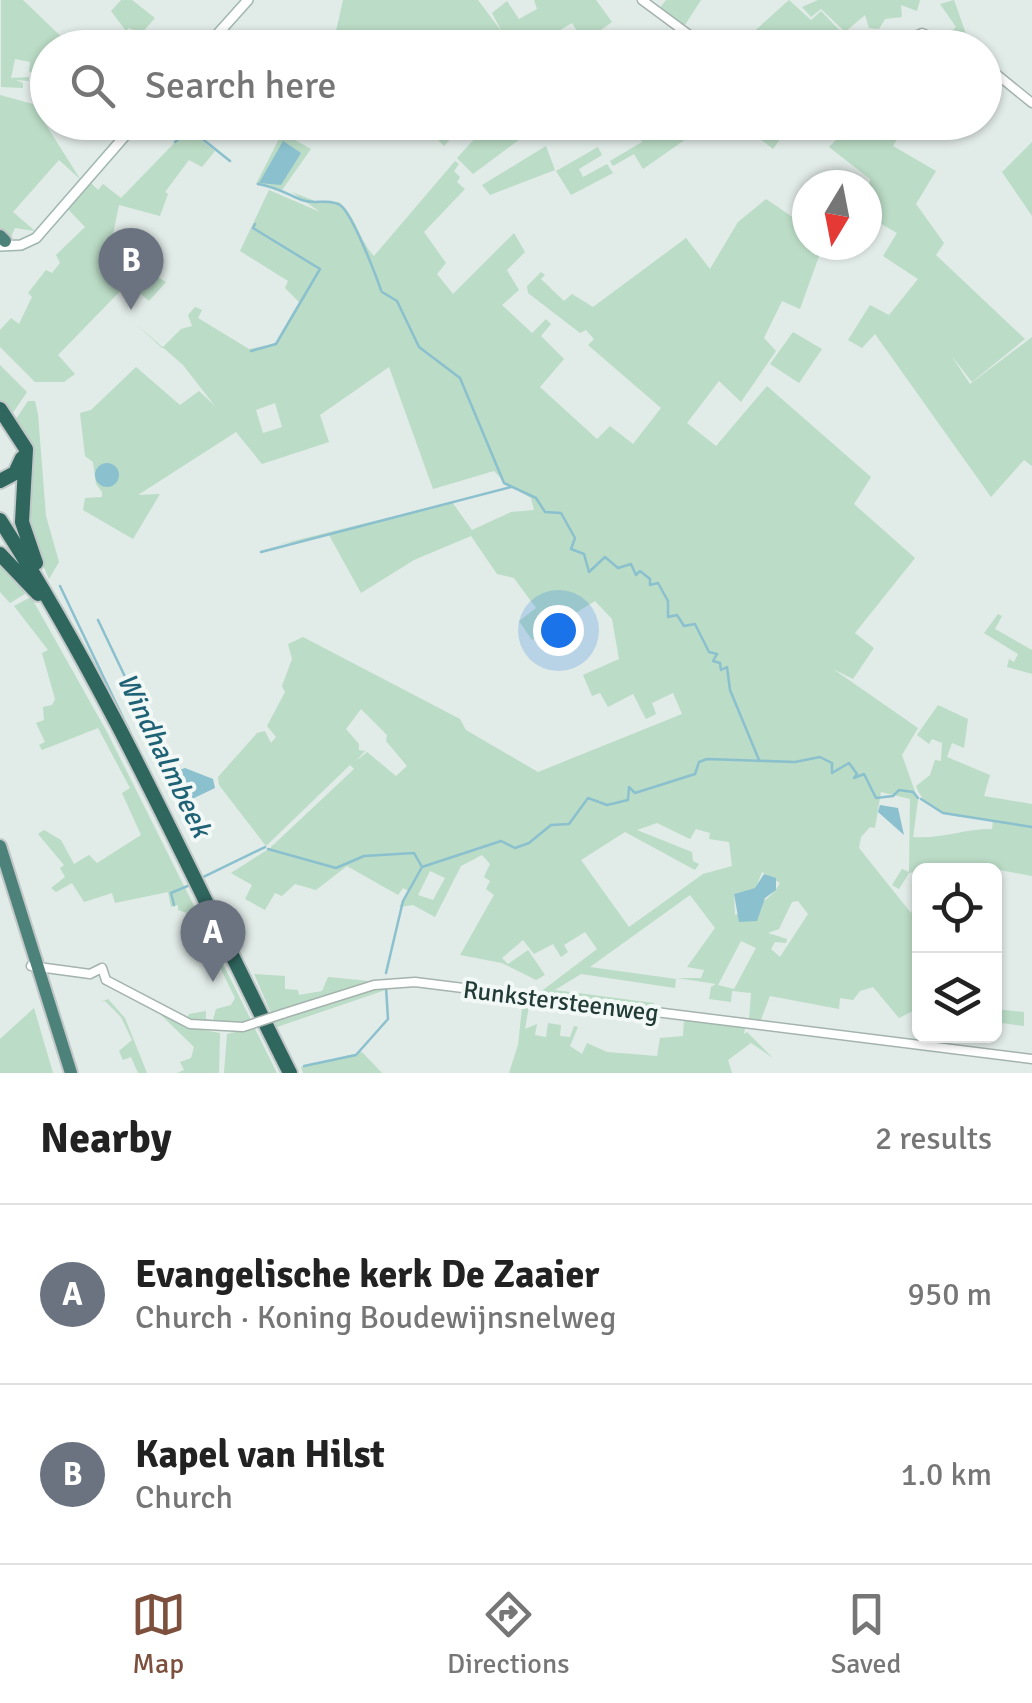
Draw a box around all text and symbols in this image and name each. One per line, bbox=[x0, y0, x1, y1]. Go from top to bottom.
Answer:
search box bbox=[30, 30, 1002, 140]
icon: search bbox=[65, 58, 120, 113]
text: Search here bbox=[145, 62, 337, 109]
north arrow bbox=[792, 170, 882, 260]
pin: B bbox=[98, 228, 164, 310]
your location bbox=[533, 605, 584, 656]
water label: Windhalmbeek bbox=[110, 667, 220, 845]
map controls bbox=[912, 863, 1002, 1043]
button: locate bbox=[912, 863, 1002, 953]
pin: A bbox=[180, 900, 246, 982]
button: layers bbox=[912, 953, 1002, 1043]
street label: Runkstersteenweg bbox=[462, 974, 660, 1028]
text: Nearby bbox=[40, 1113, 172, 1164]
text: 2 results bbox=[875, 1119, 992, 1158]
text: Evangelische kerk De Zaaier bbox=[135, 1251, 599, 1298]
text: A bbox=[62, 1275, 83, 1314]
text: 950 m bbox=[908, 1275, 992, 1314]
text: Church · Koning Boudewijnsnelweg bbox=[135, 1298, 616, 1337]
text: Kapel van Hilst bbox=[135, 1431, 385, 1478]
text: B bbox=[63, 1455, 82, 1494]
text: 1.0 km bbox=[900, 1455, 992, 1494]
text: Church bbox=[135, 1478, 233, 1517]
tab: Map bbox=[131, 1587, 186, 1681]
tab: Directions bbox=[447, 1587, 569, 1681]
tab: Saved bbox=[831, 1587, 901, 1681]

